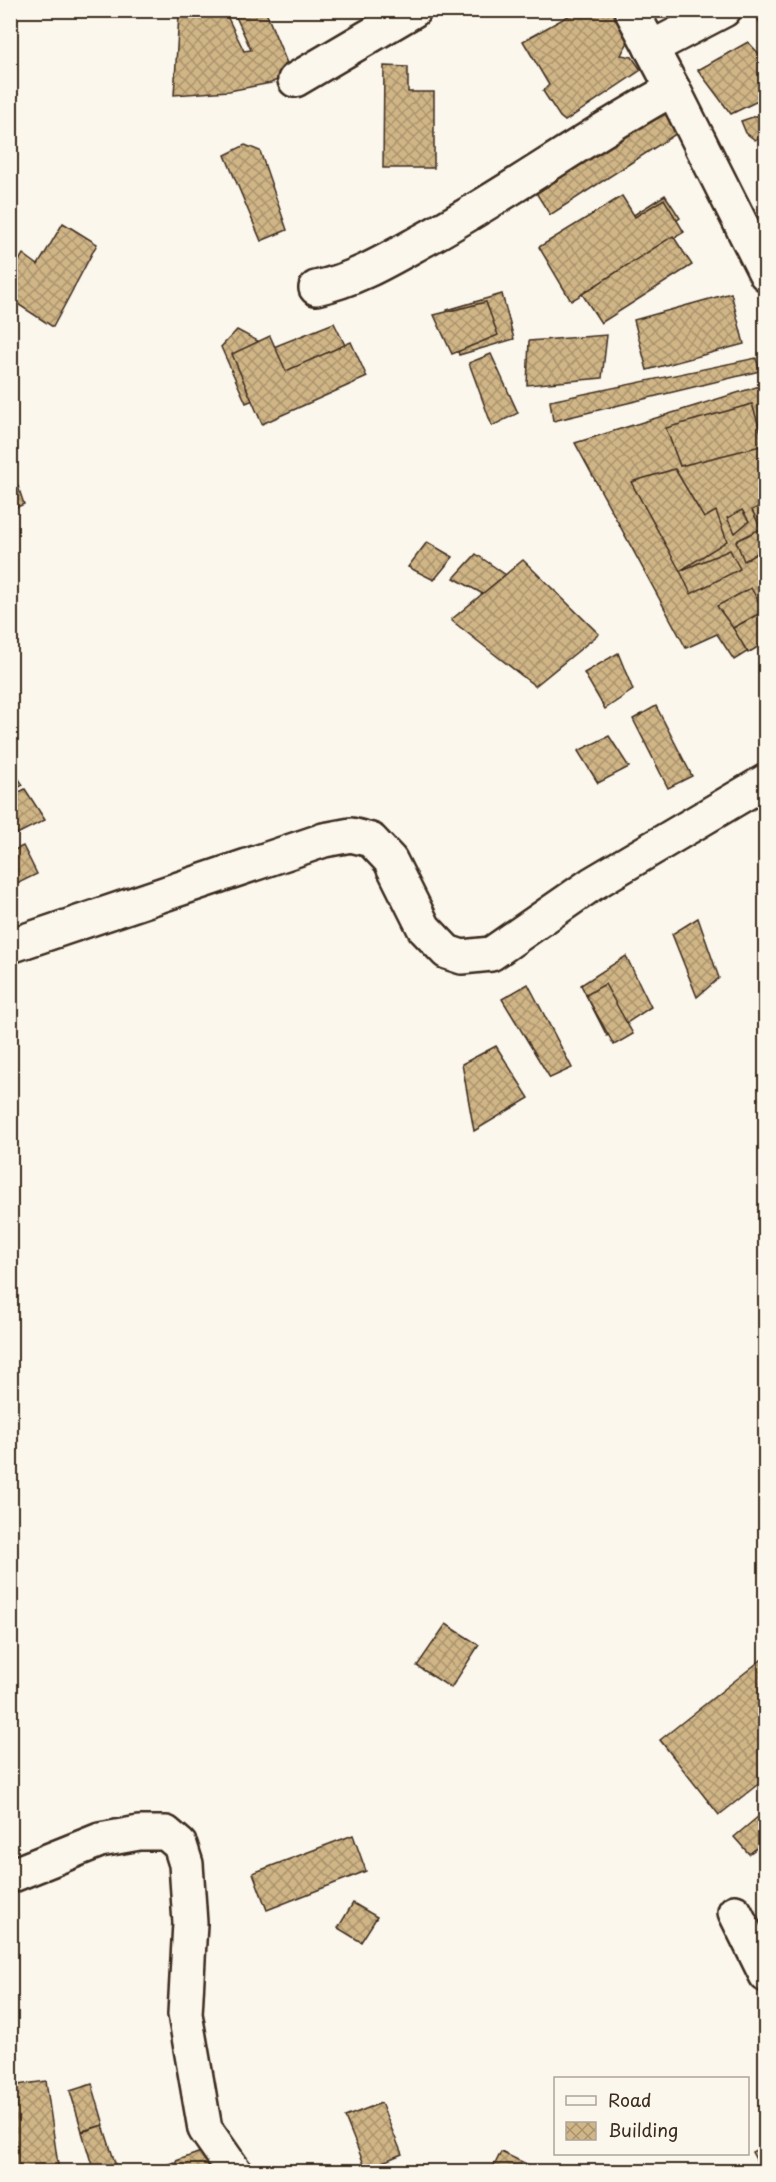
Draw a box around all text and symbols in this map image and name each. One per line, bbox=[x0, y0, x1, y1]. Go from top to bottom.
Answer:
legend bbox=[554, 2077, 749, 2155]
text: Road bbox=[608, 2086, 652, 2113]
text: Building bbox=[608, 2116, 678, 2143]

